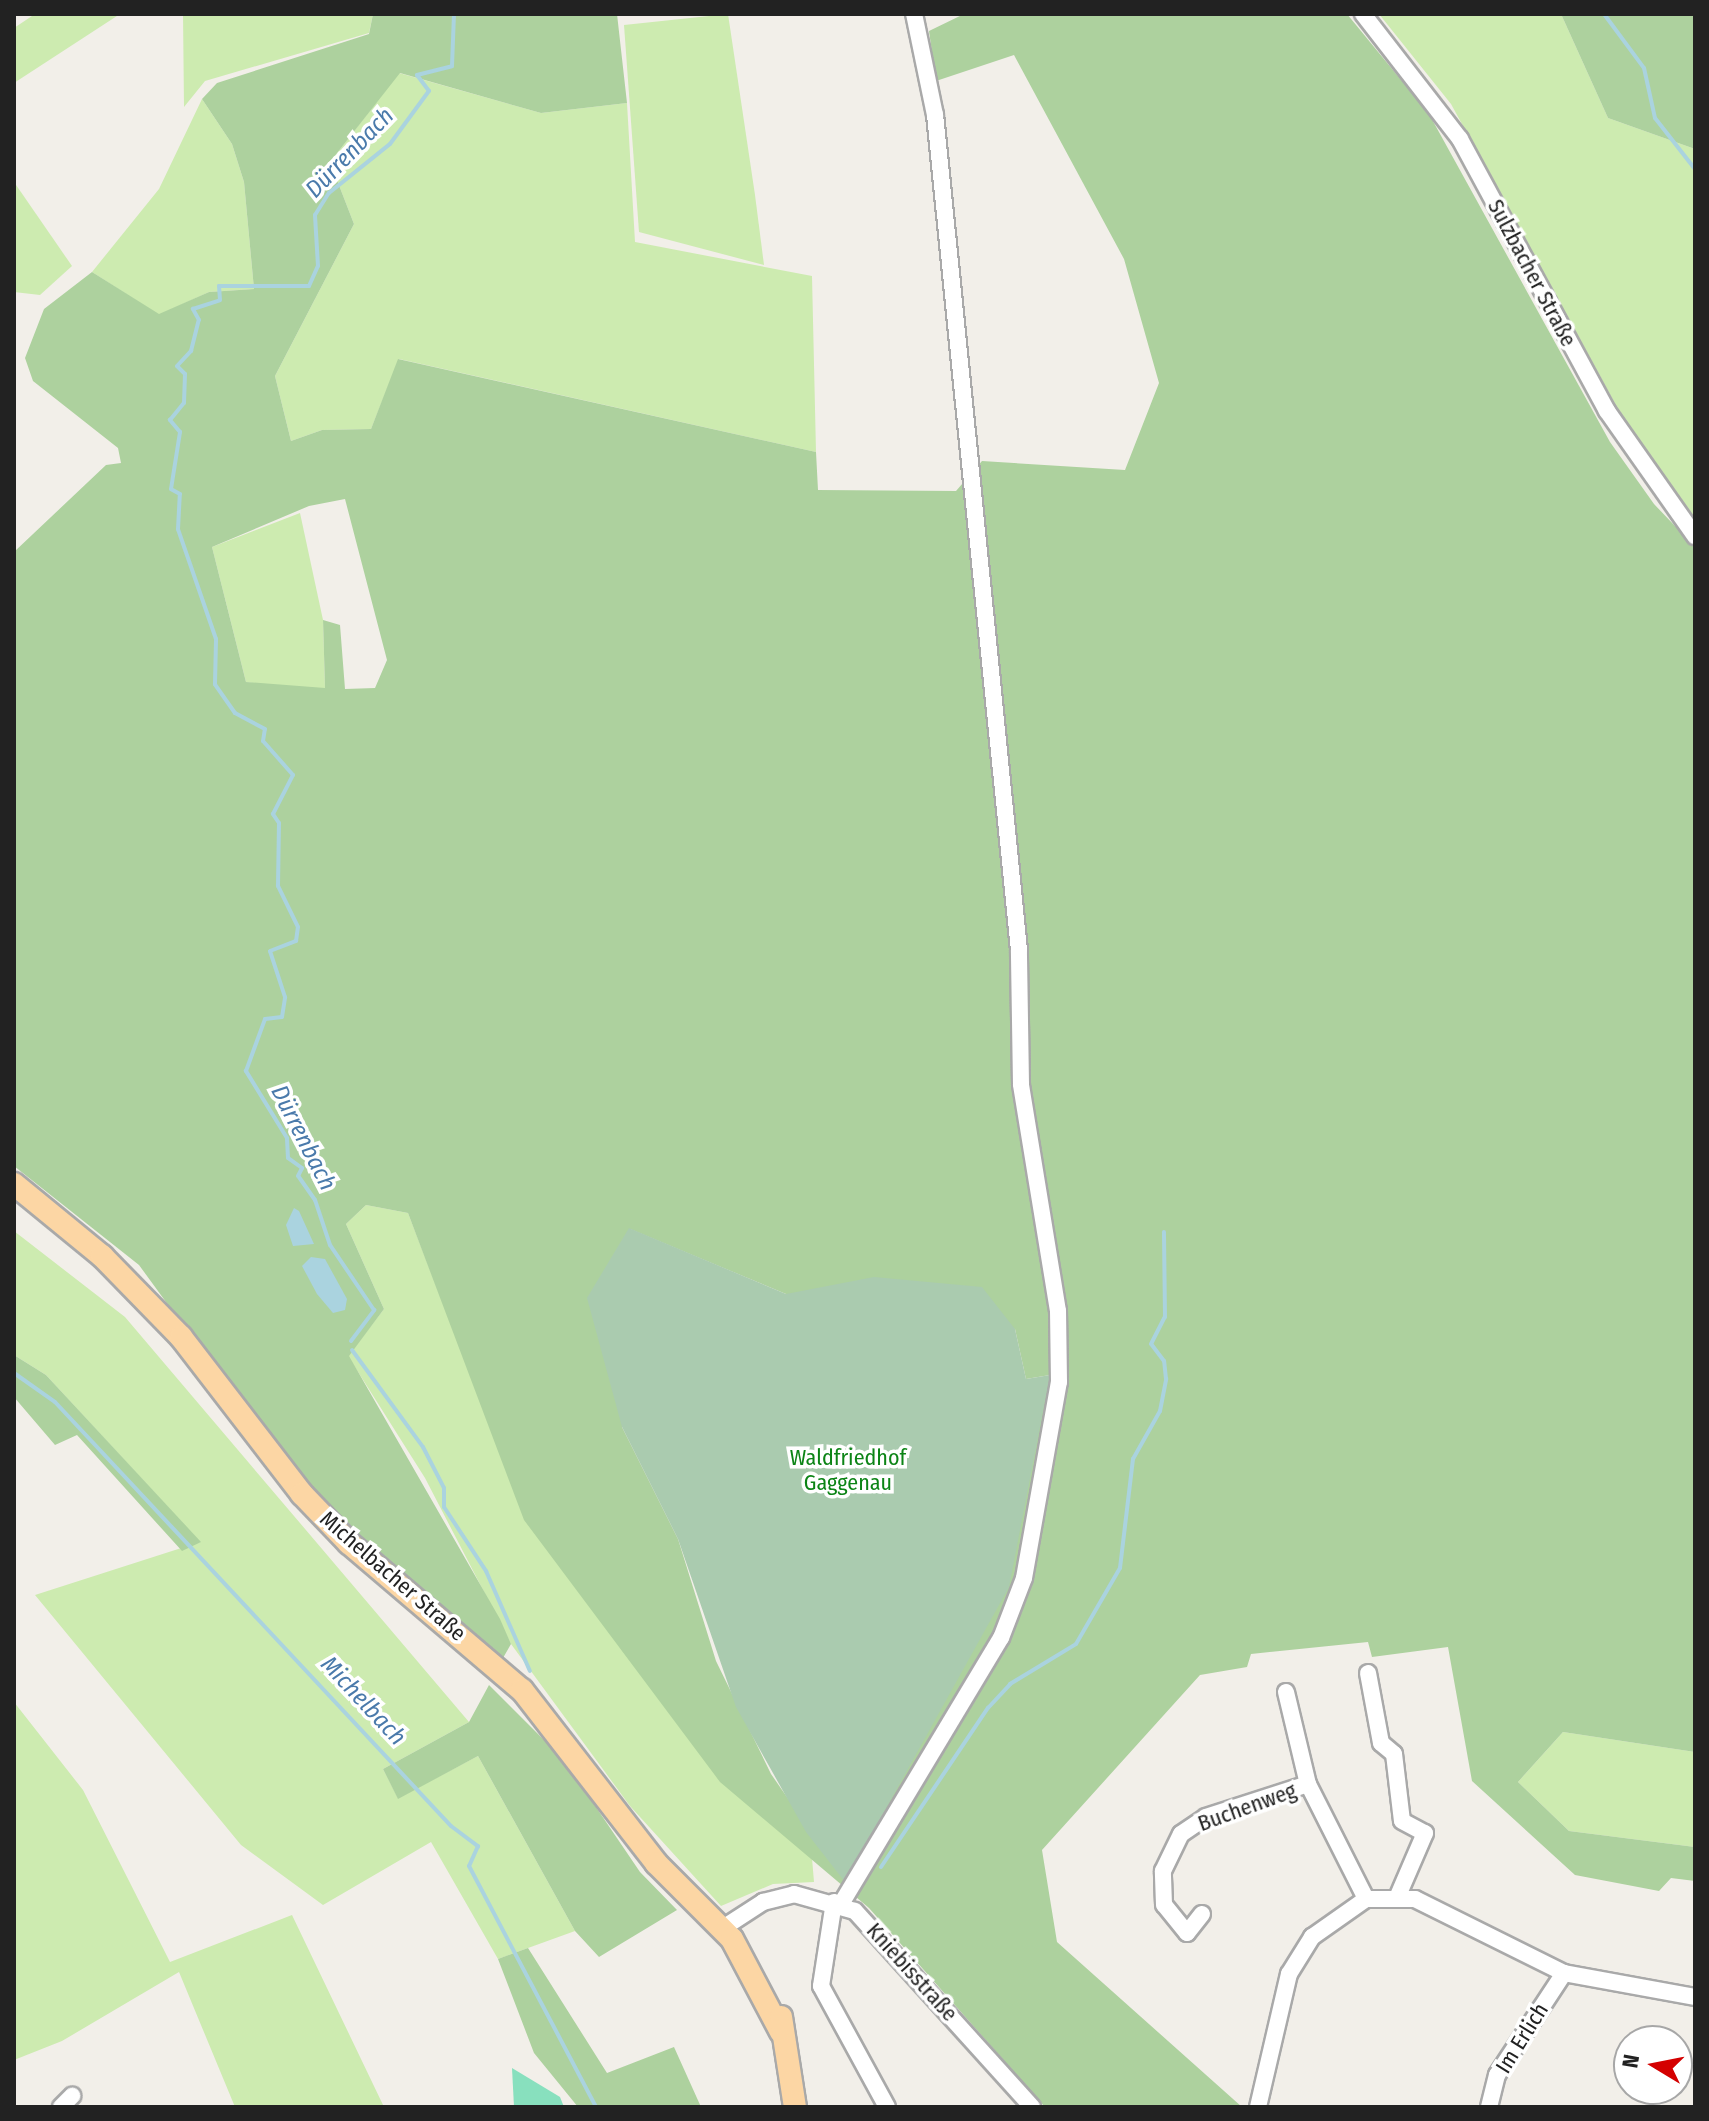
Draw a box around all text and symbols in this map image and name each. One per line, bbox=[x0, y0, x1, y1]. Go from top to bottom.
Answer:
water label: Dürrenbach bbox=[300, 102, 400, 204]
street label: Sulzbacher Straße bbox=[1482, 195, 1582, 351]
water label: Dürrenbach bbox=[264, 1081, 342, 1195]
park label: Waldfriedhof Gaggenau bbox=[790, 1444, 906, 1496]
street label: Michelbacher Straße bbox=[315, 1506, 471, 1646]
water label: Michelbach bbox=[314, 1650, 412, 1752]
street label: Buchenweg bbox=[1194, 1777, 1300, 1837]
street label: Kniebisstraße bbox=[861, 1917, 963, 2027]
street label: Im Erlich bbox=[1490, 1998, 1554, 2078]
north arrow bbox=[1613, 2025, 1693, 2105]
text: N bbox=[1616, 2052, 1645, 2070]

